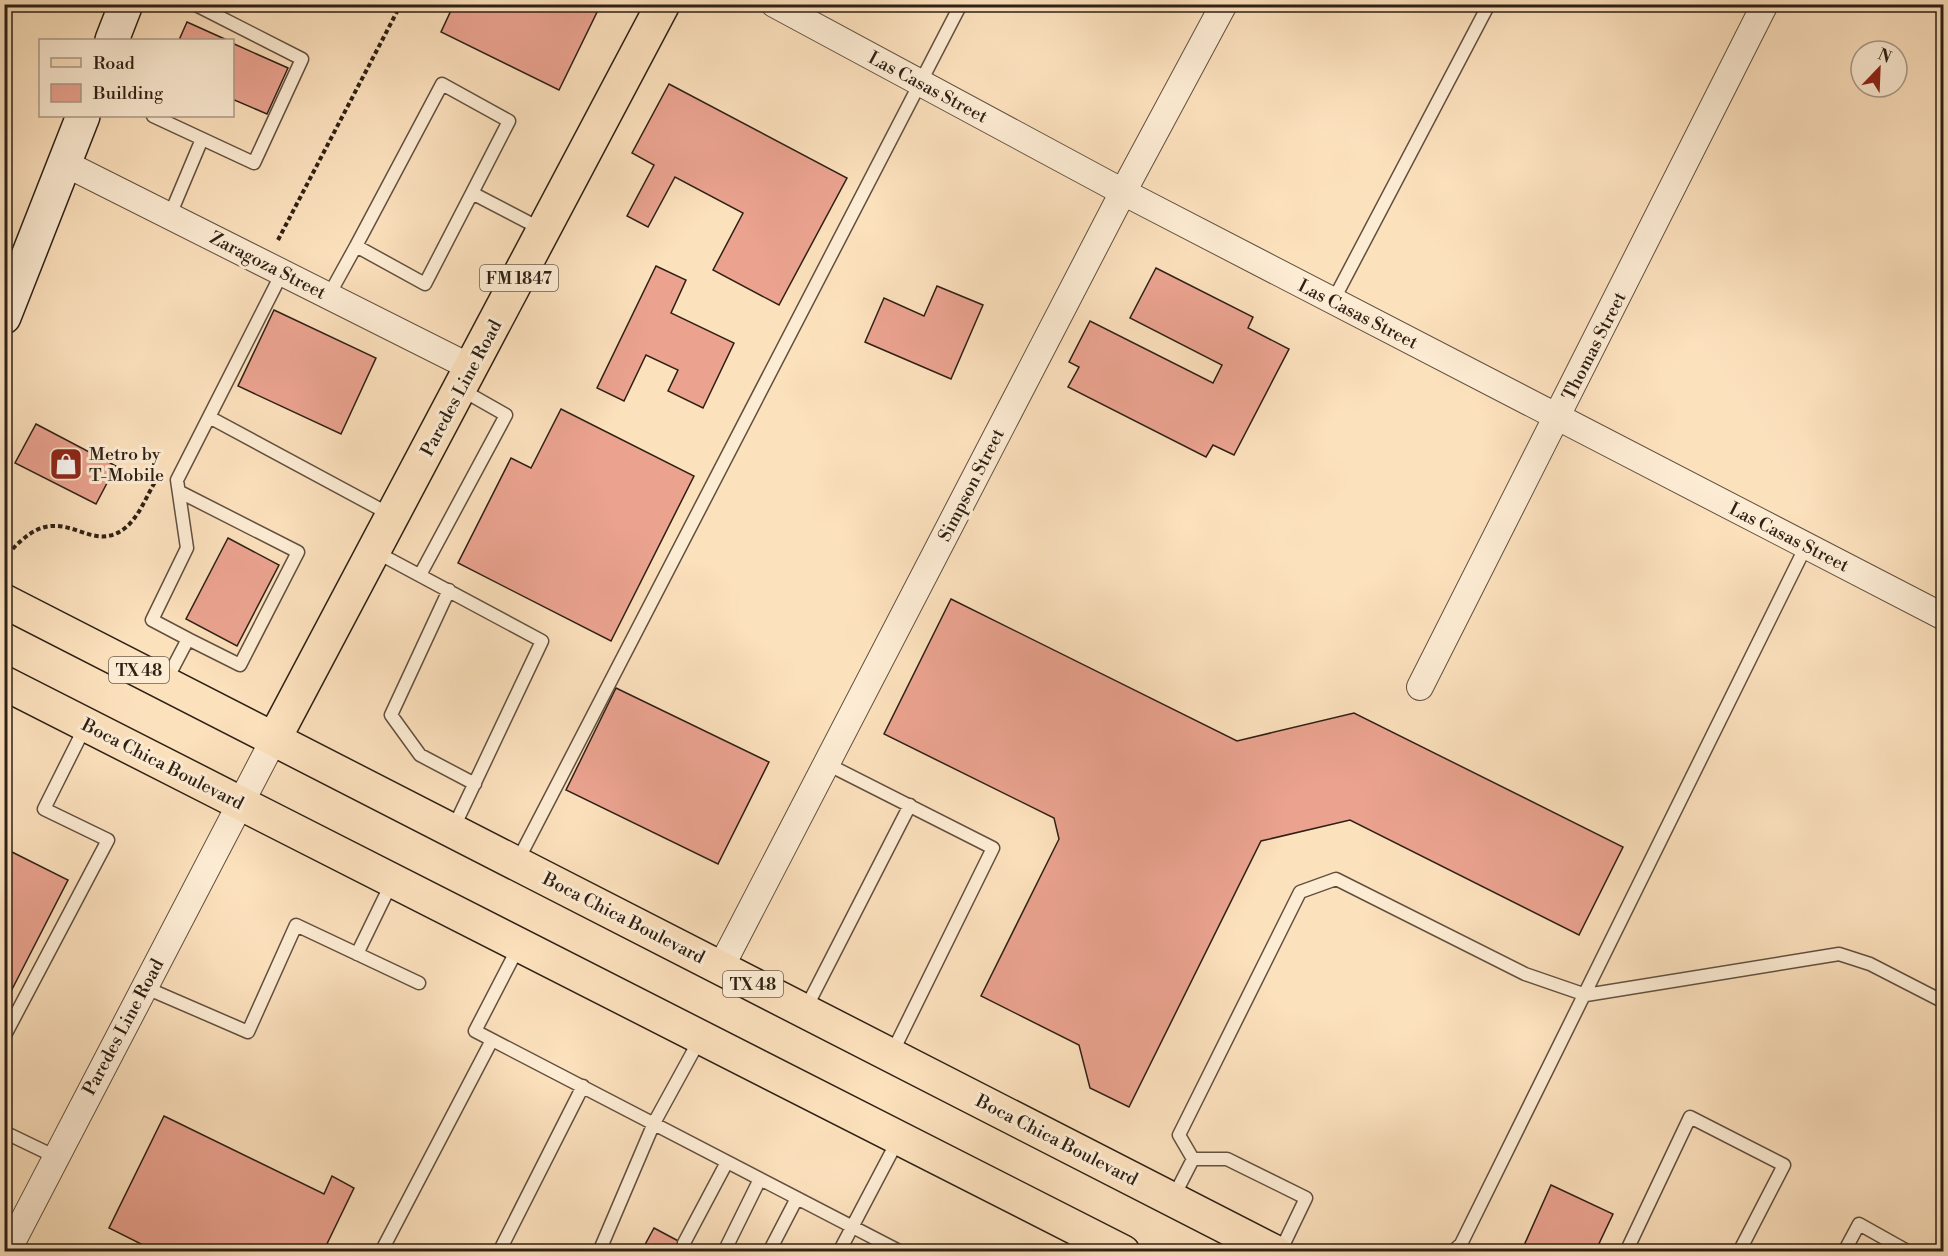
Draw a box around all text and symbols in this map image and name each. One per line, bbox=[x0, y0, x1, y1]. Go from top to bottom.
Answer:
legend bbox=[39, 39, 234, 117]
north arrow bbox=[1849, 39, 1909, 99]
text: N bbox=[1875, 44, 1895, 68]
street label: Las Casas Street bbox=[864, 46, 992, 129]
text: Road bbox=[93, 52, 136, 75]
text: Building bbox=[92, 82, 164, 105]
street label: Zaragoza Street bbox=[206, 226, 330, 305]
road number: FM 1847 bbox=[480, 265, 558, 291]
street label: Las Casas Street bbox=[1294, 274, 1422, 355]
street label: Thomas Street bbox=[1557, 288, 1632, 404]
street label: Paredes Line Road bbox=[416, 315, 507, 460]
street label: Simpson Street bbox=[933, 424, 1010, 546]
place label: Metro by T-Mobile bbox=[89, 443, 164, 487]
shop icon: Metro by T-Mobile bbox=[48, 446, 84, 482]
street label: Las Casas Street bbox=[1725, 497, 1853, 578]
road number: TX 48 bbox=[109, 657, 169, 683]
street label: Boca Chica Boulevard bbox=[77, 713, 248, 816]
street label: Boca Chica Boulevard bbox=[538, 867, 709, 970]
street label: Paredes Line Road bbox=[78, 954, 169, 1099]
road number: TX 48 bbox=[723, 971, 783, 997]
street label: Boca Chica Boulevard bbox=[971, 1089, 1142, 1192]

